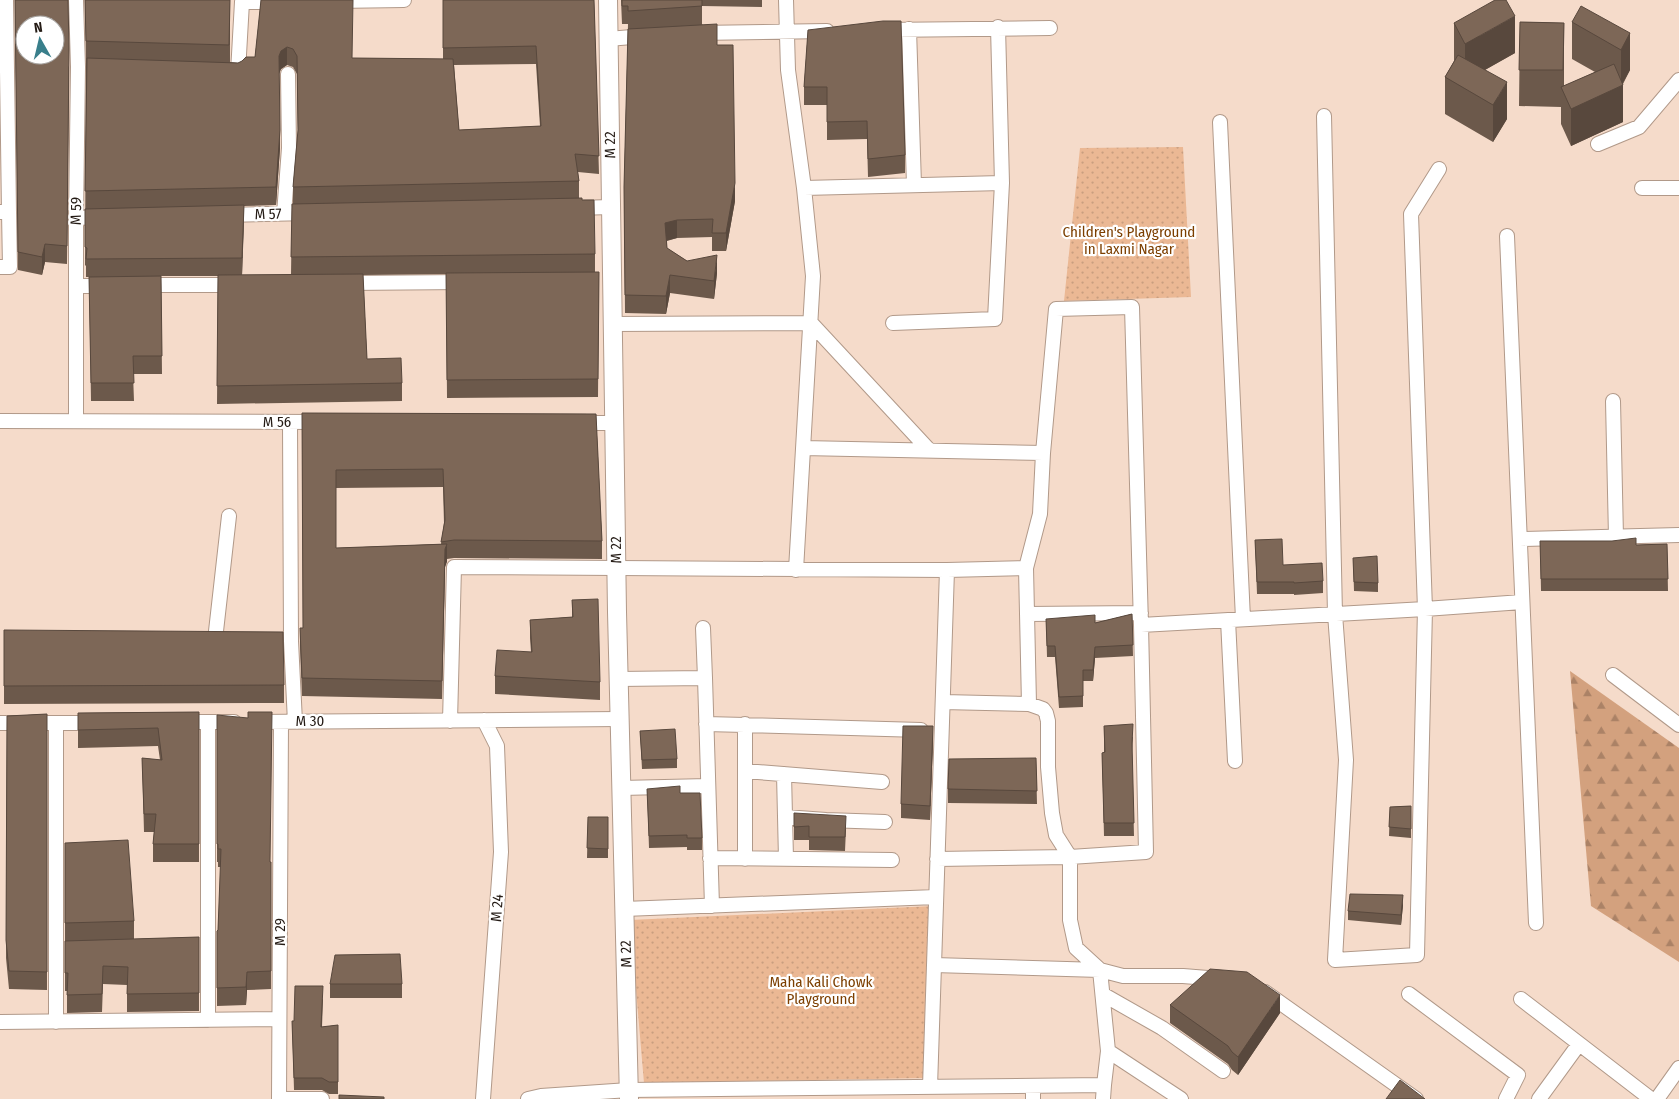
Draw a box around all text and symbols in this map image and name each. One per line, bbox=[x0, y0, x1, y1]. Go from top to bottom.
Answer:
north arrow bbox=[15, 15, 65, 65]
text: N bbox=[33, 19, 44, 37]
street label: M 22 bbox=[601, 131, 619, 159]
street label: M 59 bbox=[67, 197, 85, 225]
street label: M 57 bbox=[254, 205, 282, 223]
park label: Children's Playground in Laxmi Nagar bbox=[1063, 223, 1195, 258]
street label: M 56 bbox=[263, 413, 291, 431]
street label: M 22 bbox=[607, 536, 625, 564]
street label: M 30 bbox=[296, 712, 324, 730]
street label: M 24 bbox=[487, 894, 507, 922]
street label: M 29 bbox=[271, 918, 289, 946]
street label: M 22 bbox=[617, 940, 635, 968]
park label: Maha Kali Chowk Playground bbox=[769, 973, 873, 1008]

